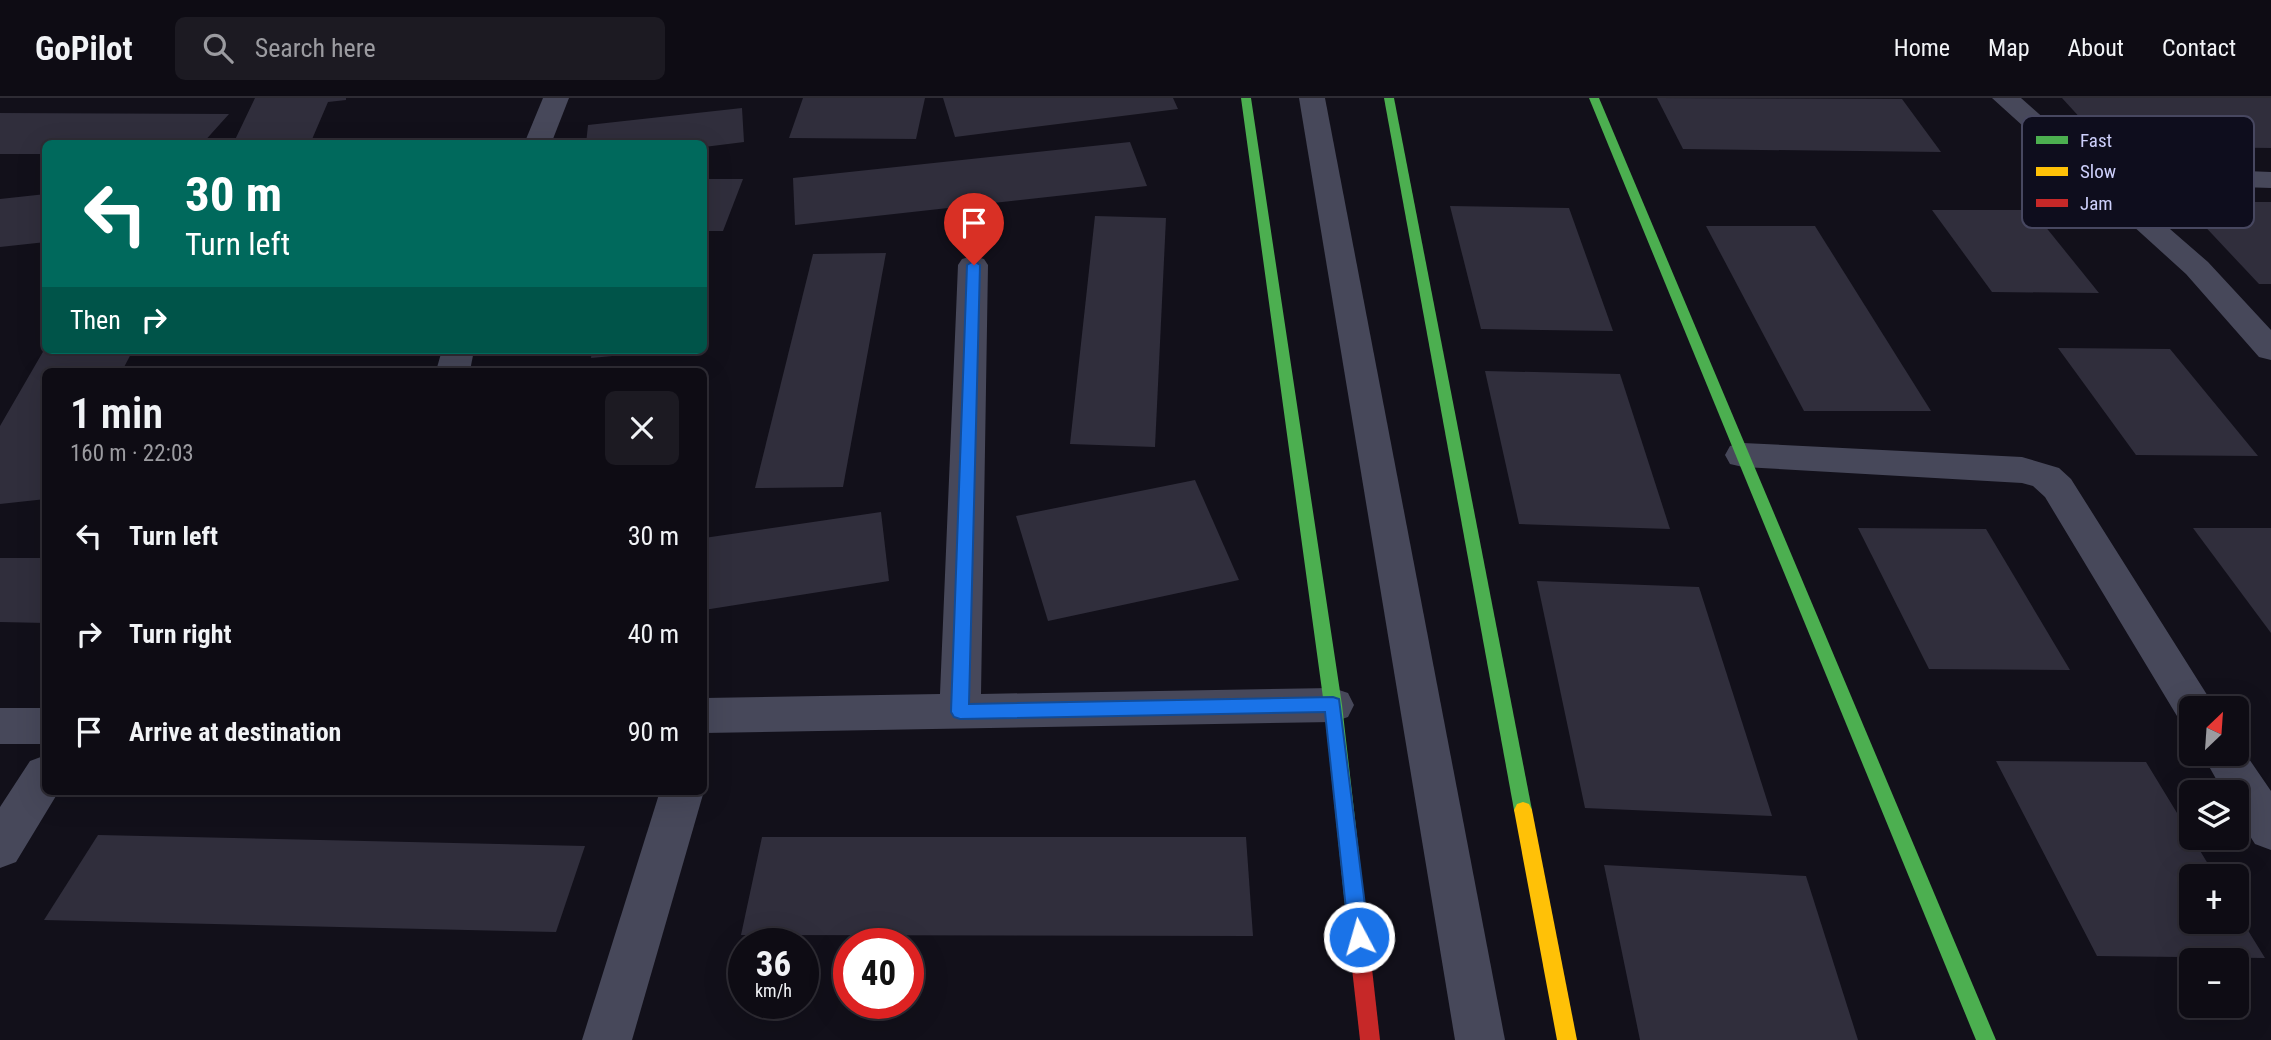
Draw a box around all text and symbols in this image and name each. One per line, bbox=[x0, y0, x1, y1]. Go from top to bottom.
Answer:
search box bbox=[175, 17, 665, 80]
text: GoPilot bbox=[35, 29, 133, 68]
icon: search bbox=[199, 29, 237, 67]
text: Search here bbox=[255, 33, 376, 63]
text: Home bbox=[1894, 34, 1950, 62]
text: Map bbox=[1988, 34, 2030, 62]
text: About bbox=[2068, 34, 2124, 62]
text: Contact bbox=[2162, 34, 2236, 62]
legend bbox=[2022, 116, 2254, 228]
text: Fast bbox=[2080, 129, 2112, 152]
text: Slow bbox=[2080, 160, 2116, 183]
text: 30 m bbox=[185, 166, 282, 223]
icon: left bbox=[70, 168, 161, 259]
text: Jam bbox=[2080, 192, 2113, 215]
pin bbox=[944, 193, 1004, 265]
icon: arrive bbox=[955, 204, 993, 242]
text: Turn left bbox=[185, 225, 290, 263]
icon: right bbox=[135, 301, 173, 339]
text: Then bbox=[70, 305, 121, 335]
text: 1 min bbox=[70, 389, 163, 438]
button: close bbox=[605, 391, 679, 465]
text: 160 m · 22:03 bbox=[70, 440, 194, 467]
icon: left bbox=[70, 517, 108, 555]
text: Turn left bbox=[129, 521, 218, 551]
text: 30 m bbox=[628, 521, 679, 551]
icon: right bbox=[70, 615, 108, 653]
text: Turn right bbox=[129, 619, 231, 649]
text: 40 m bbox=[628, 619, 679, 649]
north arrow bbox=[2179, 696, 2249, 766]
map controls bbox=[2179, 696, 2249, 1018]
icon: arrive bbox=[70, 713, 108, 751]
text: Arrive at destination bbox=[129, 717, 341, 747]
text: 90 m bbox=[628, 717, 679, 747]
button: layers bbox=[2179, 780, 2249, 850]
button: + bbox=[2179, 864, 2249, 934]
position arrow bbox=[1322, 900, 1396, 974]
speed limit sign: 40 bbox=[833, 928, 924, 1019]
text: 36 bbox=[756, 944, 791, 985]
button: − bbox=[2179, 948, 2249, 1018]
text: km/h bbox=[755, 980, 792, 1001]

